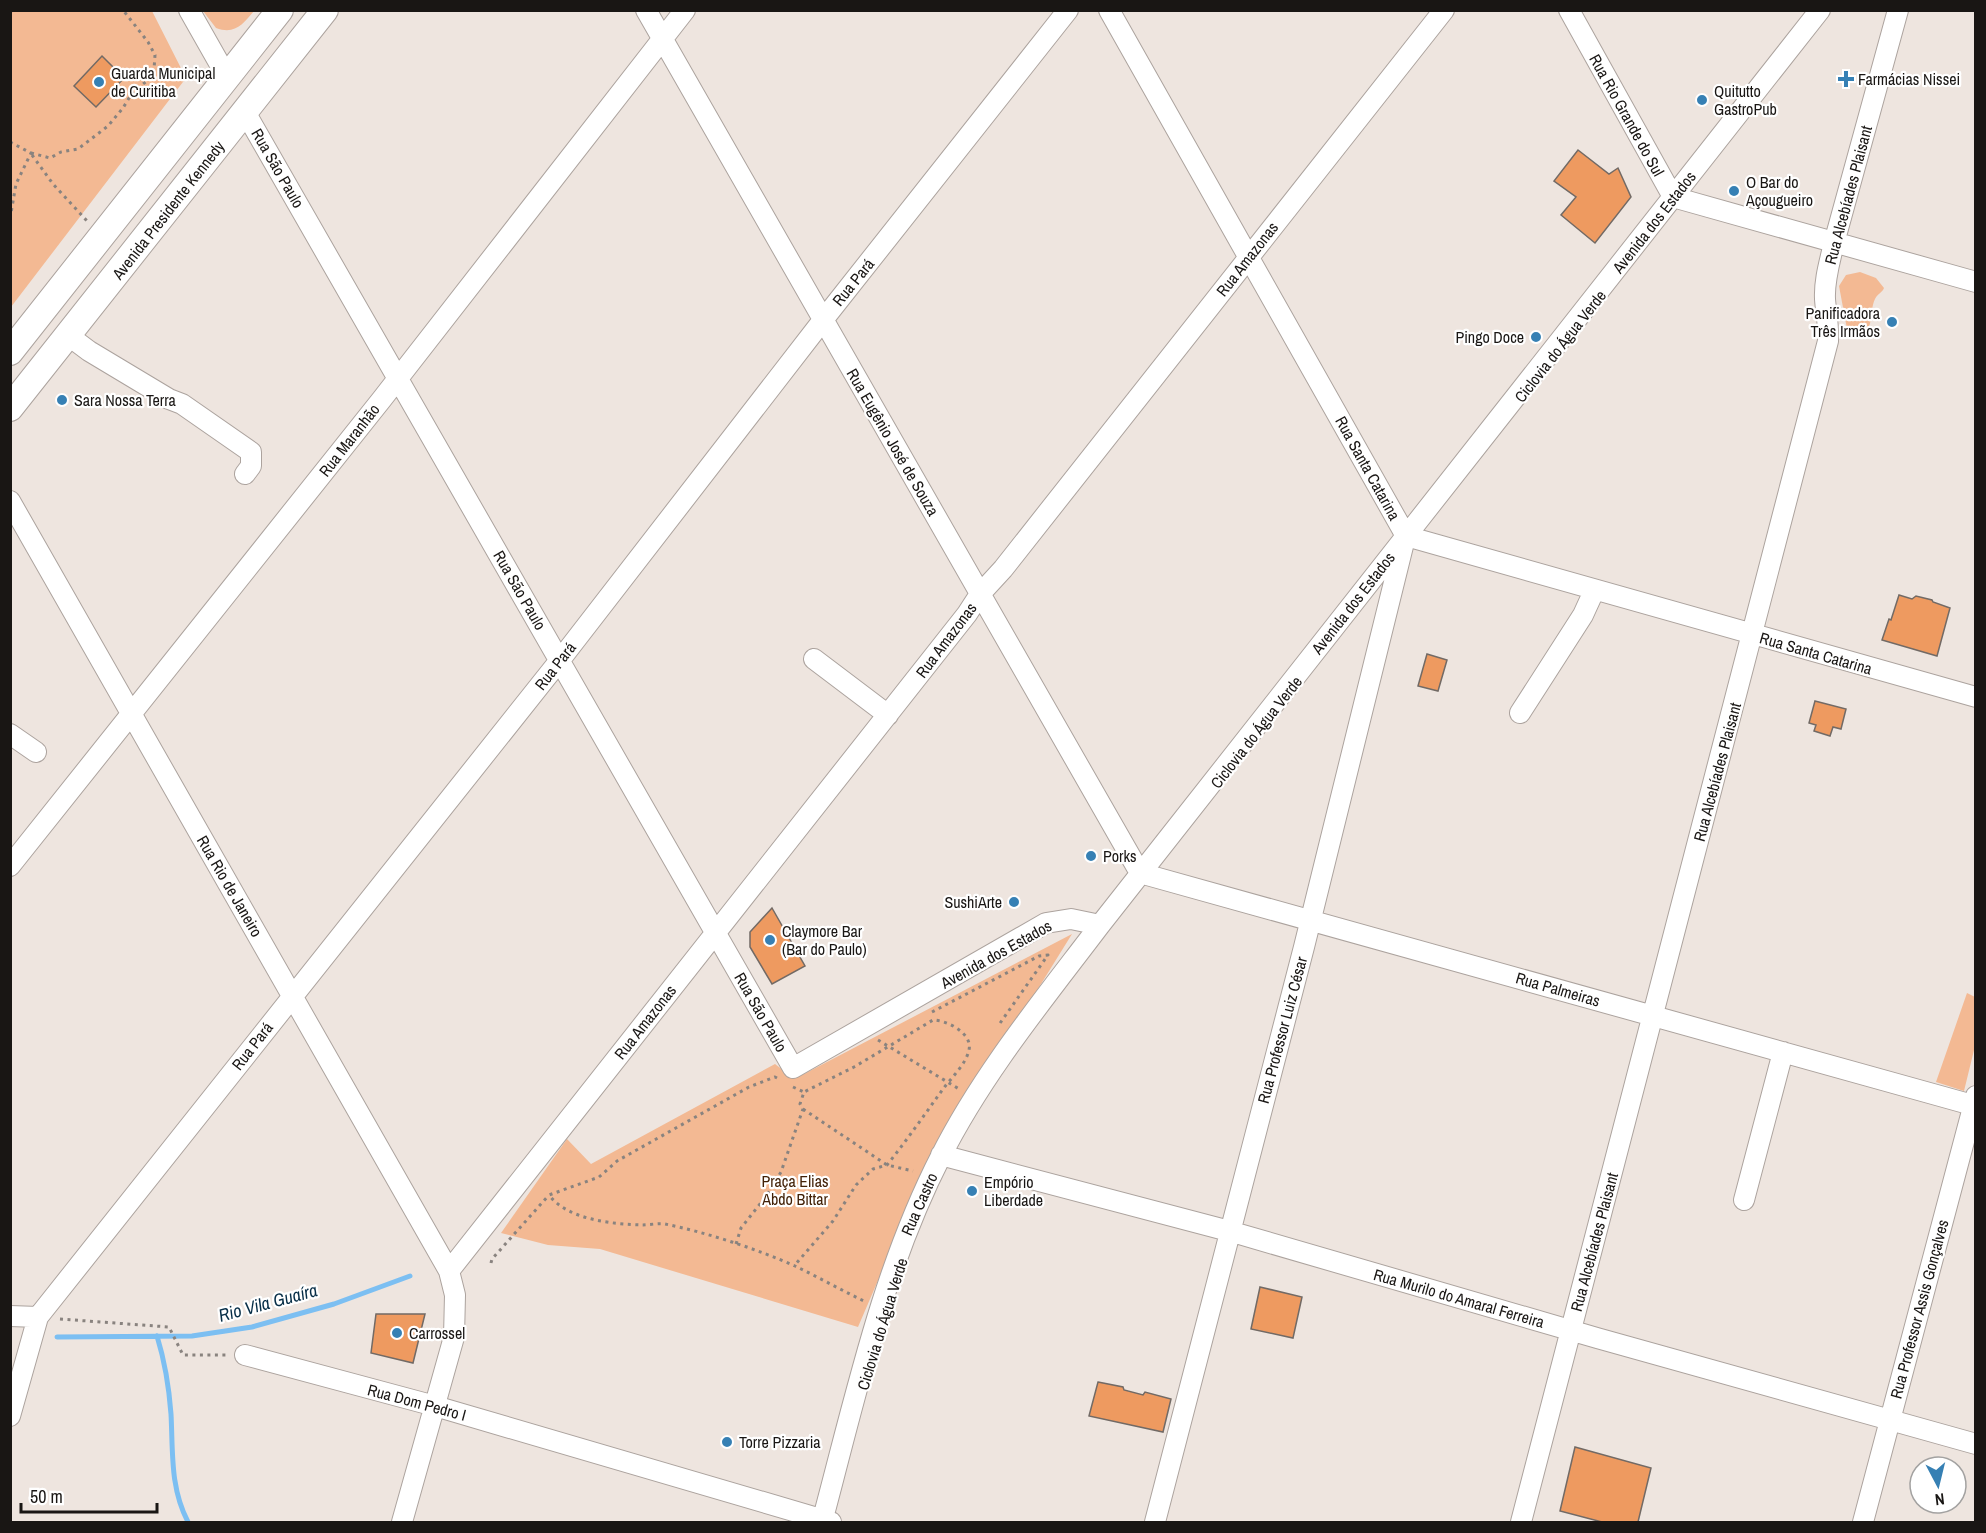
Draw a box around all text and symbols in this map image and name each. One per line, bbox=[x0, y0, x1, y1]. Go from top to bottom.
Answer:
street label: Rua Rio Grande do Sul bbox=[1584, 50, 1670, 180]
place label: Guarda Municipal de Curitiba bbox=[111, 62, 215, 102]
place label: Farmácias Nissei bbox=[1858, 68, 1960, 90]
marker: Farmácias Nissei bbox=[1839, 72, 1853, 86]
marker: Guarda Municipal de Curitiba bbox=[92, 75, 106, 89]
place label: Quitutto GastroPub bbox=[1714, 80, 1777, 120]
marker: Quitutto GastroPub bbox=[1695, 93, 1709, 107]
street label: Rua Alcebíades Plaisant bbox=[1819, 123, 1877, 267]
street label: Rua São Paulo bbox=[246, 124, 310, 212]
street label: Avenida Presidente Kennedy bbox=[106, 136, 229, 285]
street label: Avenida dos Estados bbox=[1607, 166, 1701, 278]
place label: O Bar do Açougueiro bbox=[1745, 171, 1813, 211]
marker: O Bar do Açougueiro bbox=[1727, 184, 1741, 198]
street label: Rua Amazonas bbox=[1211, 217, 1283, 301]
street label: Rua Pará bbox=[827, 253, 879, 310]
street label: Ciclovia do Água Verde bbox=[1509, 285, 1611, 407]
place label: Panificadora Três Irmãos bbox=[1806, 302, 1881, 342]
marker: Panificadora Três Irmãos bbox=[1885, 315, 1899, 329]
place label: Pingo Doce bbox=[1455, 326, 1524, 348]
marker: Pingo Doce bbox=[1529, 330, 1543, 344]
street label: Rua Eugênio José de Souza bbox=[842, 364, 945, 520]
place label: Sara Nossa Terra bbox=[74, 389, 177, 411]
marker: Sara Nossa Terra bbox=[55, 393, 69, 407]
street label: Rua Maranhão bbox=[314, 399, 384, 481]
street label: Rua Santa Catarina bbox=[1330, 412, 1406, 525]
street label: Rua São Paulo bbox=[488, 546, 552, 634]
street label: Avenida dos Estados bbox=[1306, 547, 1400, 659]
street label: Rua Amazonas bbox=[910, 598, 982, 682]
street label: Rua Santa Catarina bbox=[1757, 626, 1875, 680]
street label: Rua Pará bbox=[529, 637, 581, 695]
street label: Ciclovia do Água Verde bbox=[1205, 671, 1307, 793]
street label: Rua Alcebíades Plaisant bbox=[1688, 700, 1746, 844]
street label: Rua Rio de Janeiro bbox=[192, 831, 268, 941]
place label: Porks bbox=[1103, 845, 1137, 867]
marker: Porks bbox=[1084, 849, 1098, 863]
place label: SushiArte bbox=[944, 891, 1002, 913]
marker: SushiArte bbox=[1007, 895, 1021, 909]
street label: Avenida dos Estados bbox=[936, 914, 1055, 994]
place label: Claymore Bar (Bar do Paulo) bbox=[782, 920, 867, 960]
marker: Claymore Bar (Bar do Paulo) bbox=[763, 933, 777, 947]
street label: Rua Professor Luiz César bbox=[1252, 954, 1312, 1106]
street label: Rua Palmeiras bbox=[1513, 966, 1603, 1012]
street label: Rua São Paulo bbox=[729, 968, 793, 1056]
street label: Rua Amazonas bbox=[609, 980, 681, 1064]
street label: Rua Pará bbox=[226, 1017, 278, 1075]
street label: Rua Castro bbox=[895, 1169, 943, 1239]
park label: Praça Elias Abdo Bittar bbox=[761, 1170, 829, 1210]
street label: Rua Alcebíades Plaisant bbox=[1565, 1170, 1623, 1314]
place label: Empório Liberdade bbox=[984, 1171, 1043, 1211]
marker: Empório Liberdade bbox=[965, 1184, 979, 1198]
street label: Rua Professor Assis Gonçalves bbox=[1884, 1217, 1954, 1401]
street label: Ciclovia do Água Verde bbox=[851, 1255, 913, 1393]
street label: Rua Murilo do Amaral Ferreira bbox=[1371, 1263, 1548, 1333]
water label: Rio Vila Guaíra bbox=[216, 1277, 320, 1328]
place label: Carrossel bbox=[409, 1322, 465, 1344]
marker: Carrossel bbox=[390, 1326, 404, 1340]
street label: Rua Dom Pedro I bbox=[365, 1378, 469, 1426]
place label: Torre Pizzaria bbox=[739, 1431, 821, 1453]
marker: Torre Pizzaria bbox=[720, 1435, 734, 1449]
north arrow bbox=[1908, 1455, 1968, 1515]
scale bar bbox=[21, 1476, 158, 1514]
text: 50 m bbox=[30, 1484, 63, 1509]
text: N bbox=[1934, 1488, 1946, 1511]

